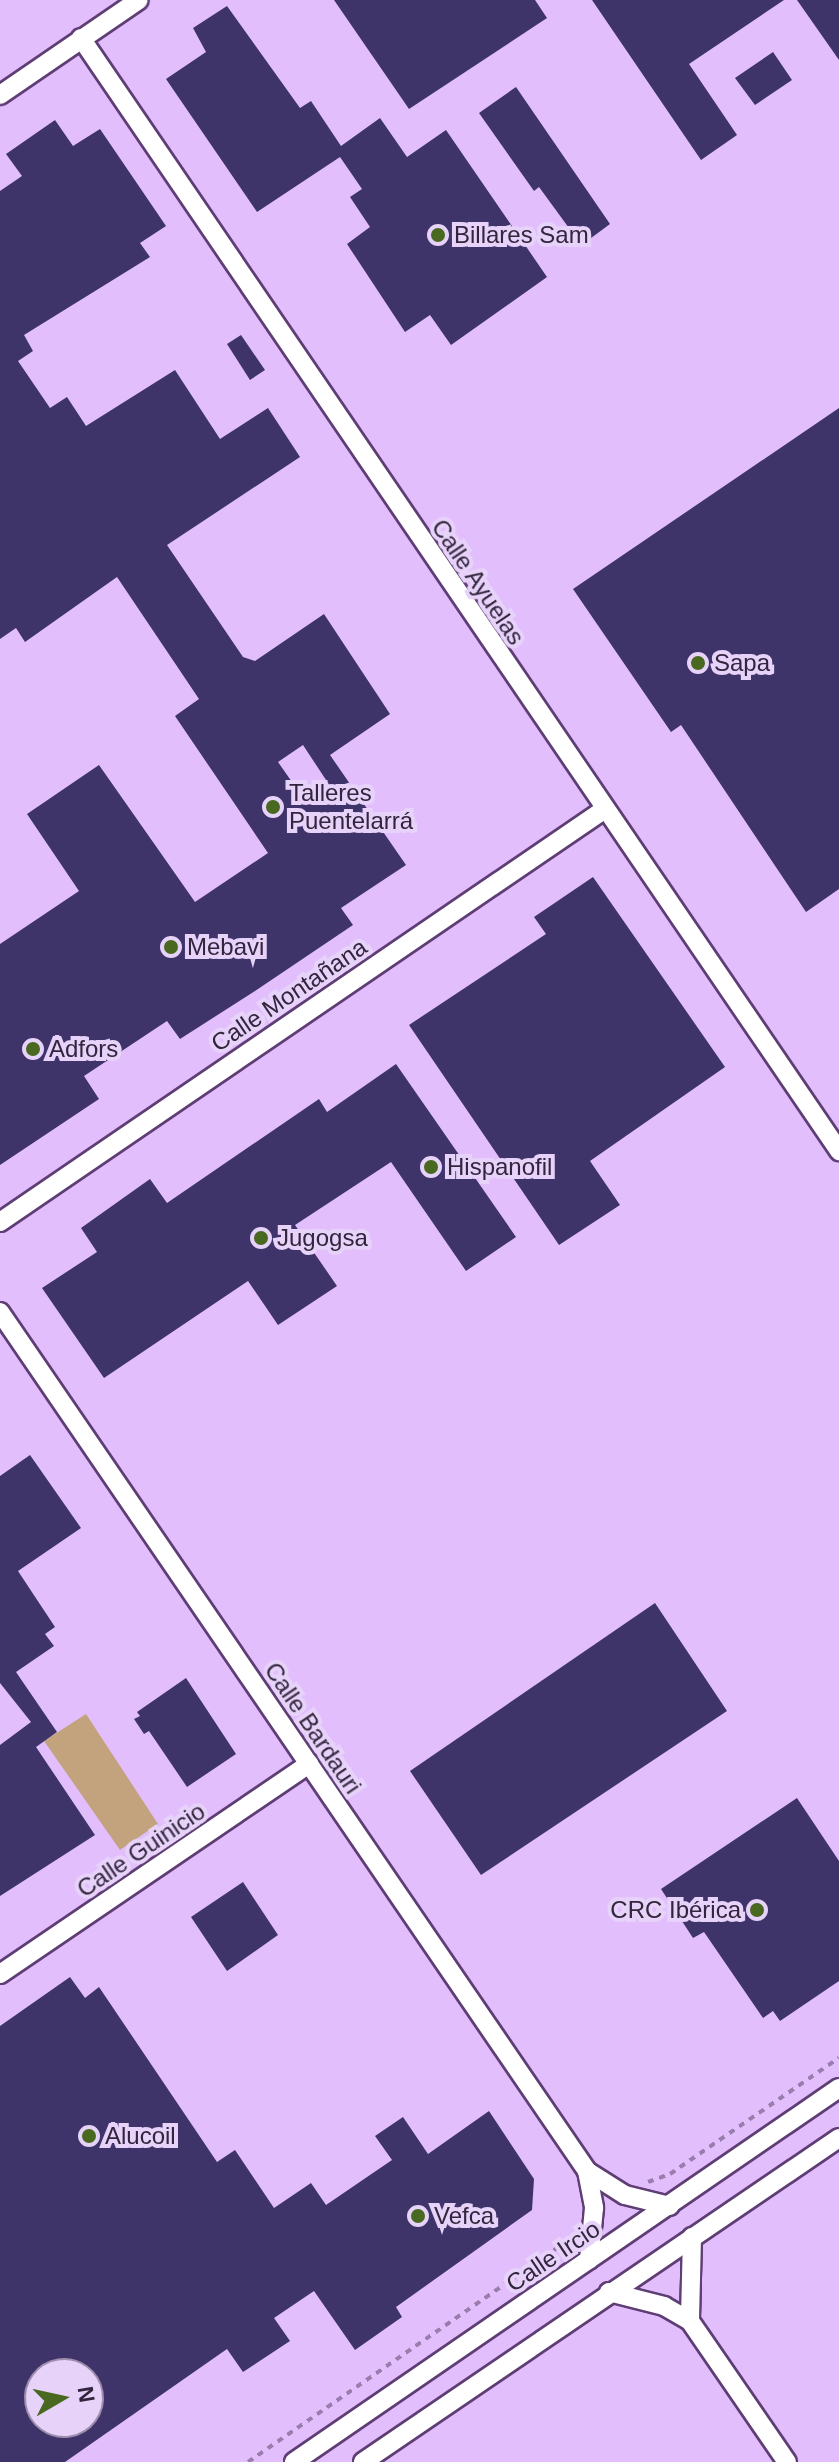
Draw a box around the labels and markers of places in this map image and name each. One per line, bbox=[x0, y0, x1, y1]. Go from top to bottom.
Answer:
place label: Billares Sam bbox=[454, 221, 589, 249]
marker: Billares Sam bbox=[429, 226, 447, 244]
place label: Sapa bbox=[714, 649, 770, 677]
marker: Sapa bbox=[689, 654, 707, 672]
place label: Talleres Puentelarrá bbox=[289, 779, 413, 835]
marker: Talleres Puentelarrá bbox=[264, 798, 282, 816]
place label: Mebavi bbox=[187, 933, 264, 961]
marker: Mebavi bbox=[162, 938, 180, 956]
place label: Adfors bbox=[49, 1035, 118, 1063]
marker: Adfors bbox=[24, 1040, 42, 1058]
place label: Hispanofil bbox=[447, 1153, 552, 1181]
marker: Hispanofil bbox=[422, 1158, 440, 1176]
place label: Jugogsa bbox=[277, 1224, 368, 1252]
marker: Jugogsa bbox=[252, 1229, 270, 1247]
place label: CRC Ibérica bbox=[610, 1896, 741, 1924]
marker: CRC Ibérica bbox=[748, 1901, 766, 1919]
place label: Alucoil bbox=[105, 2122, 176, 2150]
marker: Alucoil bbox=[80, 2127, 98, 2145]
place label: Vefca bbox=[434, 2202, 494, 2230]
marker: Vefca bbox=[409, 2207, 427, 2225]

